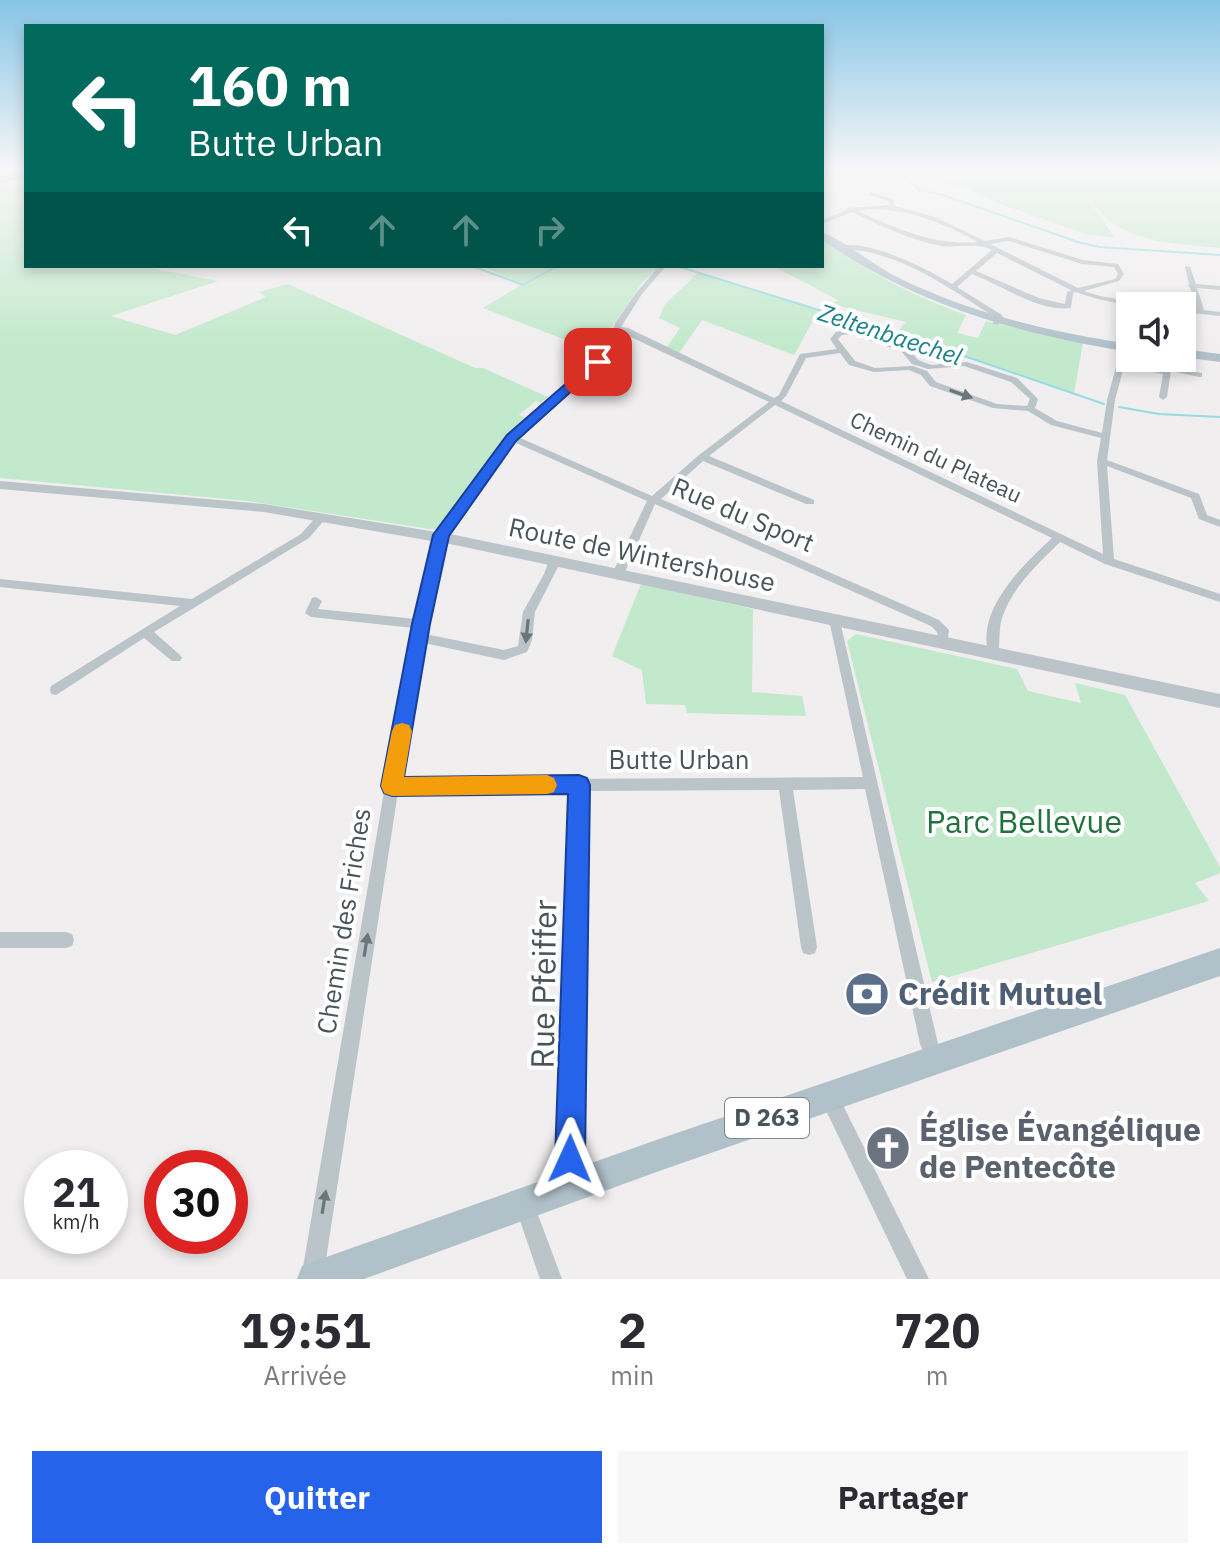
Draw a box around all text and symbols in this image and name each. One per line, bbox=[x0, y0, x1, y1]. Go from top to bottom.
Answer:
text: 160 m bbox=[188, 49, 352, 121]
icon: left bbox=[56, 56, 160, 160]
text: Butte Urban bbox=[188, 119, 383, 166]
icon: left bbox=[276, 208, 320, 252]
icon: ahead bbox=[360, 208, 404, 252]
icon: ahead bbox=[444, 208, 488, 252]
icon: right bbox=[528, 208, 572, 252]
map controls bbox=[1116, 292, 1196, 372]
button: sound bbox=[1116, 292, 1196, 372]
water label: Zeltenbaechel bbox=[814, 296, 967, 372]
pin bbox=[564, 328, 632, 396]
icon: arrive bbox=[576, 340, 620, 384]
one-way arrow bbox=[950, 389, 974, 401]
street label: Chemin du Plateau bbox=[846, 404, 1027, 509]
street label: Rue du Sport bbox=[667, 469, 820, 559]
street label: Route de Wintershouse bbox=[506, 509, 779, 599]
one-way arrow bbox=[520, 619, 533, 644]
street label: Butte Urban bbox=[609, 742, 749, 776]
park label: Parc Bellevue bbox=[926, 800, 1122, 842]
street label: Chemin des Friches bbox=[308, 805, 378, 1036]
street label: Rue Pfeiffer bbox=[521, 899, 565, 1069]
one-way arrow bbox=[360, 933, 373, 958]
bank icon: Crédit Mutuel bbox=[843, 970, 891, 1018]
place label: Crédit Mutuel bbox=[898, 972, 1103, 1014]
road number: D 263 bbox=[725, 1098, 809, 1138]
place label: Église Évangélique de Pentecôte bbox=[919, 1108, 1201, 1187]
position arrow bbox=[528, 1117, 612, 1201]
church icon: Église Évangélique de Pentecôte bbox=[864, 1124, 912, 1172]
speed limit sign: 30 bbox=[144, 1150, 248, 1254]
text: 21 bbox=[52, 1166, 100, 1218]
one-way arrow bbox=[319, 1189, 331, 1214]
text: km/h bbox=[52, 1208, 100, 1235]
text: 19:51 bbox=[240, 1299, 371, 1361]
text: 2 bbox=[618, 1299, 647, 1361]
text: 720 bbox=[894, 1299, 980, 1361]
text: Arrivée bbox=[263, 1358, 347, 1392]
text: min bbox=[610, 1358, 654, 1392]
text: m bbox=[926, 1358, 948, 1392]
button: Quitter bbox=[32, 1451, 602, 1543]
button: Partager bbox=[618, 1451, 1188, 1543]

